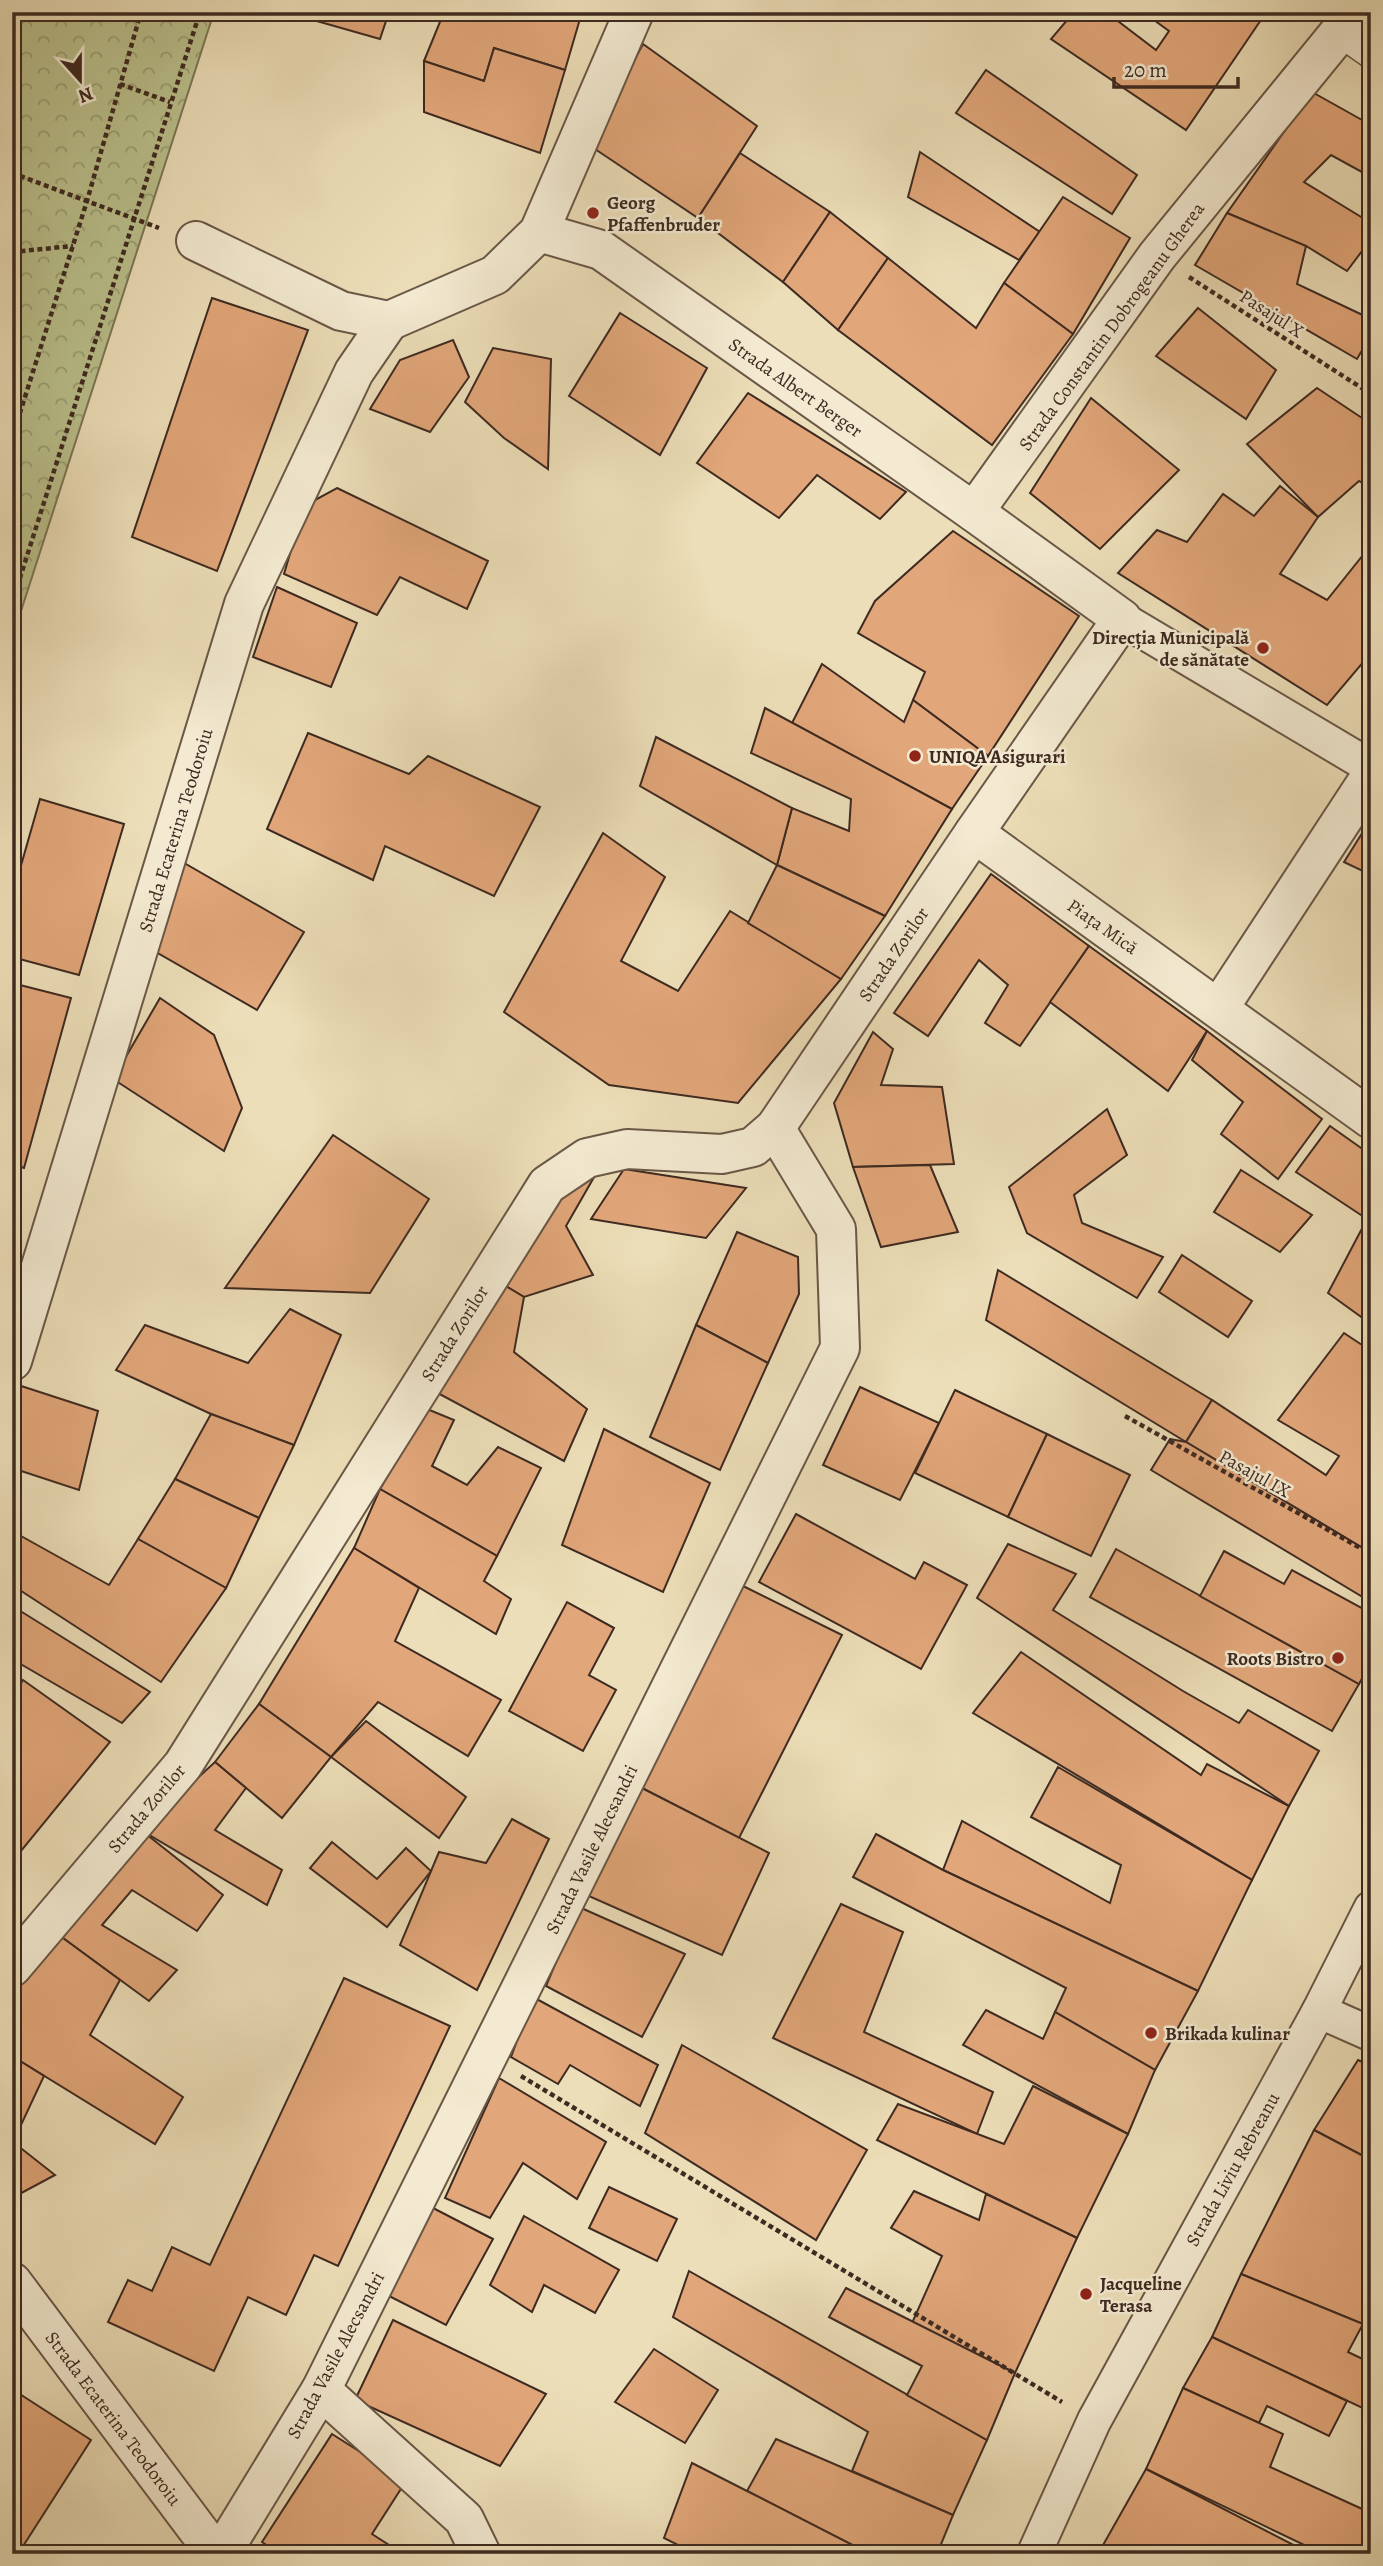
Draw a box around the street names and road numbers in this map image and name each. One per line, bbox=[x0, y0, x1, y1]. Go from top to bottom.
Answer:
street label: Strada Constantin Dobrogeanu Gherea bbox=[1013, 197, 1211, 456]
street label: Pasajul X bbox=[1234, 284, 1309, 344]
street label: Strada Albert Berger bbox=[723, 332, 868, 444]
street label: Strada Ecaterina Teodoroiu bbox=[133, 724, 220, 936]
street label: Piața Mică bbox=[1062, 893, 1143, 961]
street label: Strada Zorilor bbox=[853, 902, 935, 1007]
street label: Strada Zorilor bbox=[415, 1280, 495, 1387]
street label: Pasajul IX bbox=[1214, 1444, 1295, 1504]
street label: Strada Zorilor bbox=[102, 1759, 192, 1859]
street label: Strada Vasile Alecsandri bbox=[540, 1760, 644, 1939]
street label: Strada Liviu Rebreanu bbox=[1180, 2087, 1286, 2251]
street label: Strada Vasile Alecsandri bbox=[281, 2267, 391, 2444]
street label: Strada Ecaterina Teodoroiu bbox=[39, 2326, 188, 2512]

